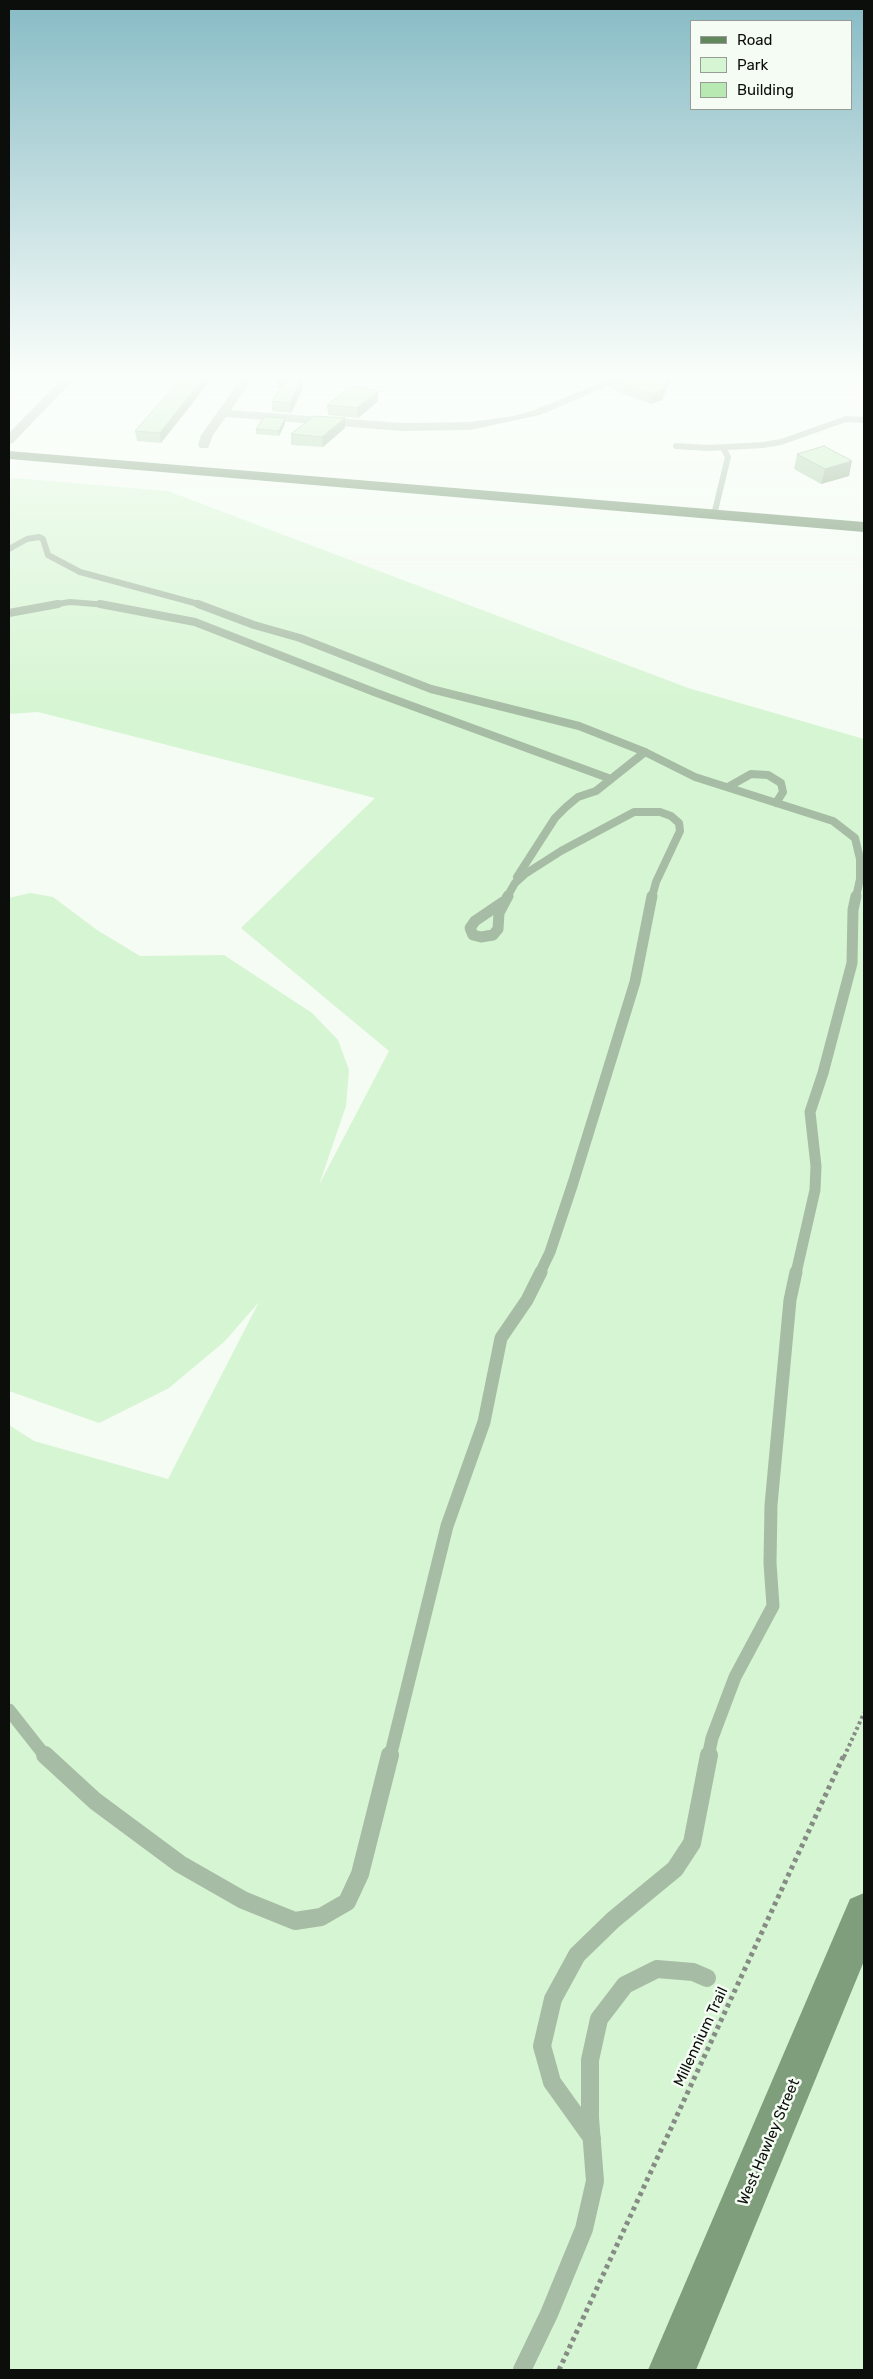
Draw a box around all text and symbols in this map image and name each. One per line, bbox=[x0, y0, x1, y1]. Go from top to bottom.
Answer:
legend bbox=[690, 20, 853, 110]
text: Road bbox=[737, 31, 773, 49]
text: Park bbox=[737, 56, 768, 74]
text: Building bbox=[737, 81, 794, 99]
street label: Millennium Trail bbox=[670, 1984, 732, 2090]
street label: West Hawley Street bbox=[734, 2076, 804, 2208]

